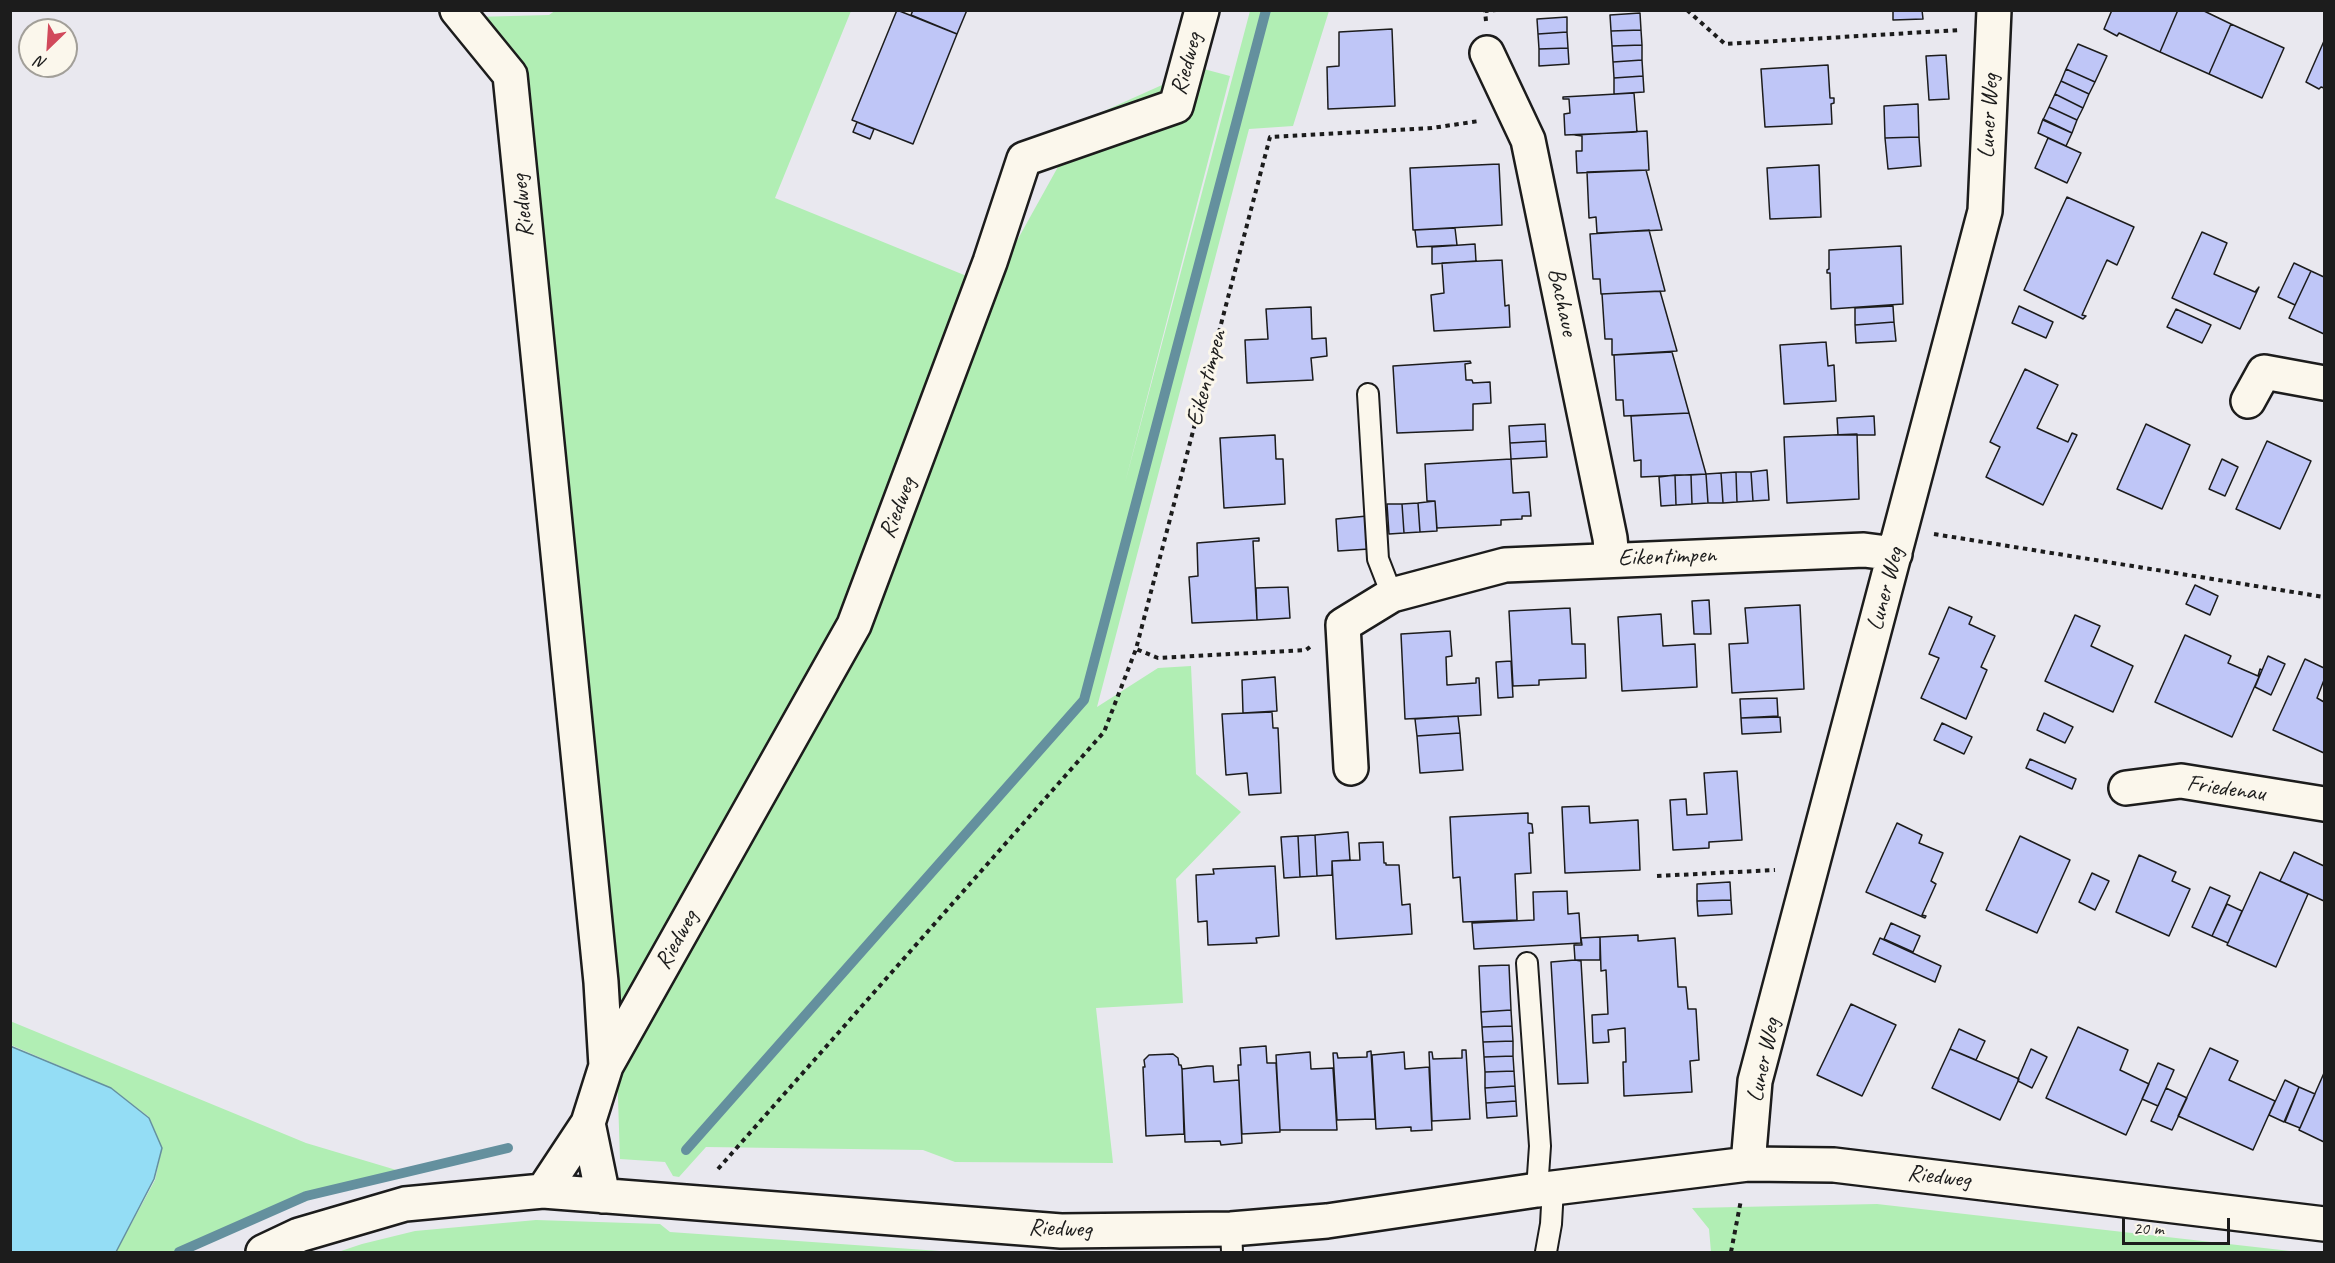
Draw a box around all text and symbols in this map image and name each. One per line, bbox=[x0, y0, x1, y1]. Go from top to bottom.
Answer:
north arrow bbox=[18, 18, 78, 78]
street label: Riedweg bbox=[1165, 30, 1209, 98]
text: N bbox=[33, 51, 50, 74]
street label: Luner Weg bbox=[1972, 73, 2006, 159]
street label: Riedweg bbox=[505, 173, 541, 239]
street label: Bachaue bbox=[1541, 265, 1583, 339]
street label: Eikentimpen bbox=[1180, 327, 1234, 429]
street label: Riedweg bbox=[873, 473, 923, 543]
street label: Eikentimpen bbox=[1617, 541, 1717, 573]
street label: Luner Weg bbox=[1861, 544, 1911, 634]
street label: Friedenau bbox=[2185, 769, 2267, 809]
street label: Riedweg bbox=[649, 905, 705, 975]
street label: Luner Weg bbox=[1741, 1015, 1787, 1105]
street label: Riedweg bbox=[1906, 1159, 1972, 1195]
scale bar bbox=[2125, 1206, 2233, 1244]
street label: Riedweg bbox=[1028, 1214, 1092, 1244]
text: 20 m bbox=[2133, 1217, 2164, 1239]

